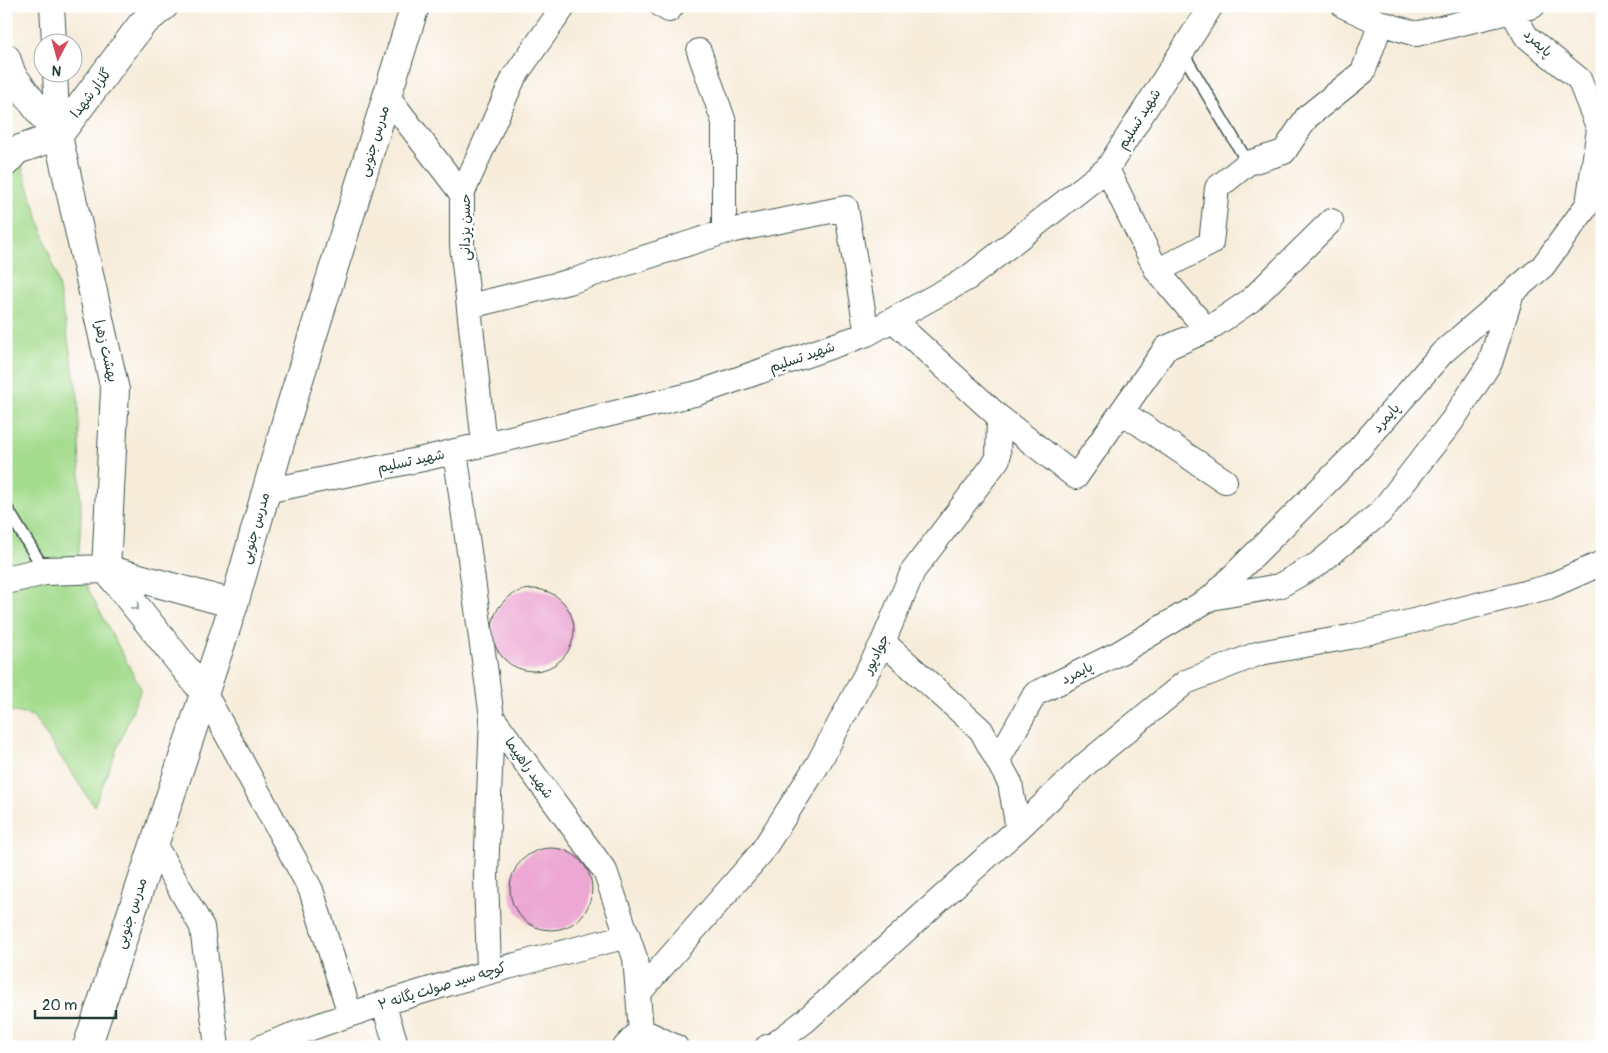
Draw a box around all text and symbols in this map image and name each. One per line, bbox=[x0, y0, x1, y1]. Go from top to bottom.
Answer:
street label: پایمرد bbox=[1519, 25, 1556, 61]
north arrow bbox=[32, 32, 82, 82]
text: N bbox=[51, 61, 62, 79]
street label: گلزار شهدا bbox=[67, 65, 115, 121]
street label: شهید تسلیم bbox=[1114, 86, 1166, 153]
street label: مدرس جنوبی bbox=[355, 103, 394, 179]
street label: حسن یزدانی bbox=[457, 193, 474, 261]
street label: بهشت زهرا bbox=[91, 318, 121, 384]
street label: شهید تسلیم bbox=[767, 338, 838, 378]
street label: پایمرد bbox=[1369, 400, 1404, 437]
street label: شهید تسلیم bbox=[376, 446, 447, 478]
street label: مدرس جنوبی bbox=[237, 490, 274, 566]
one-way arrow bbox=[131, 601, 139, 610]
street label: جوادپور bbox=[858, 631, 894, 678]
street label: پایمرد bbox=[1058, 658, 1096, 689]
street label: شهید راهپیما bbox=[500, 734, 557, 802]
street label: مدرس جنوبی bbox=[112, 875, 151, 951]
street label: کوچه سید صولت یگانه ۲ bbox=[376, 958, 508, 1015]
scale bar bbox=[35, 988, 116, 1020]
text: 20 m bbox=[42, 996, 77, 1015]

